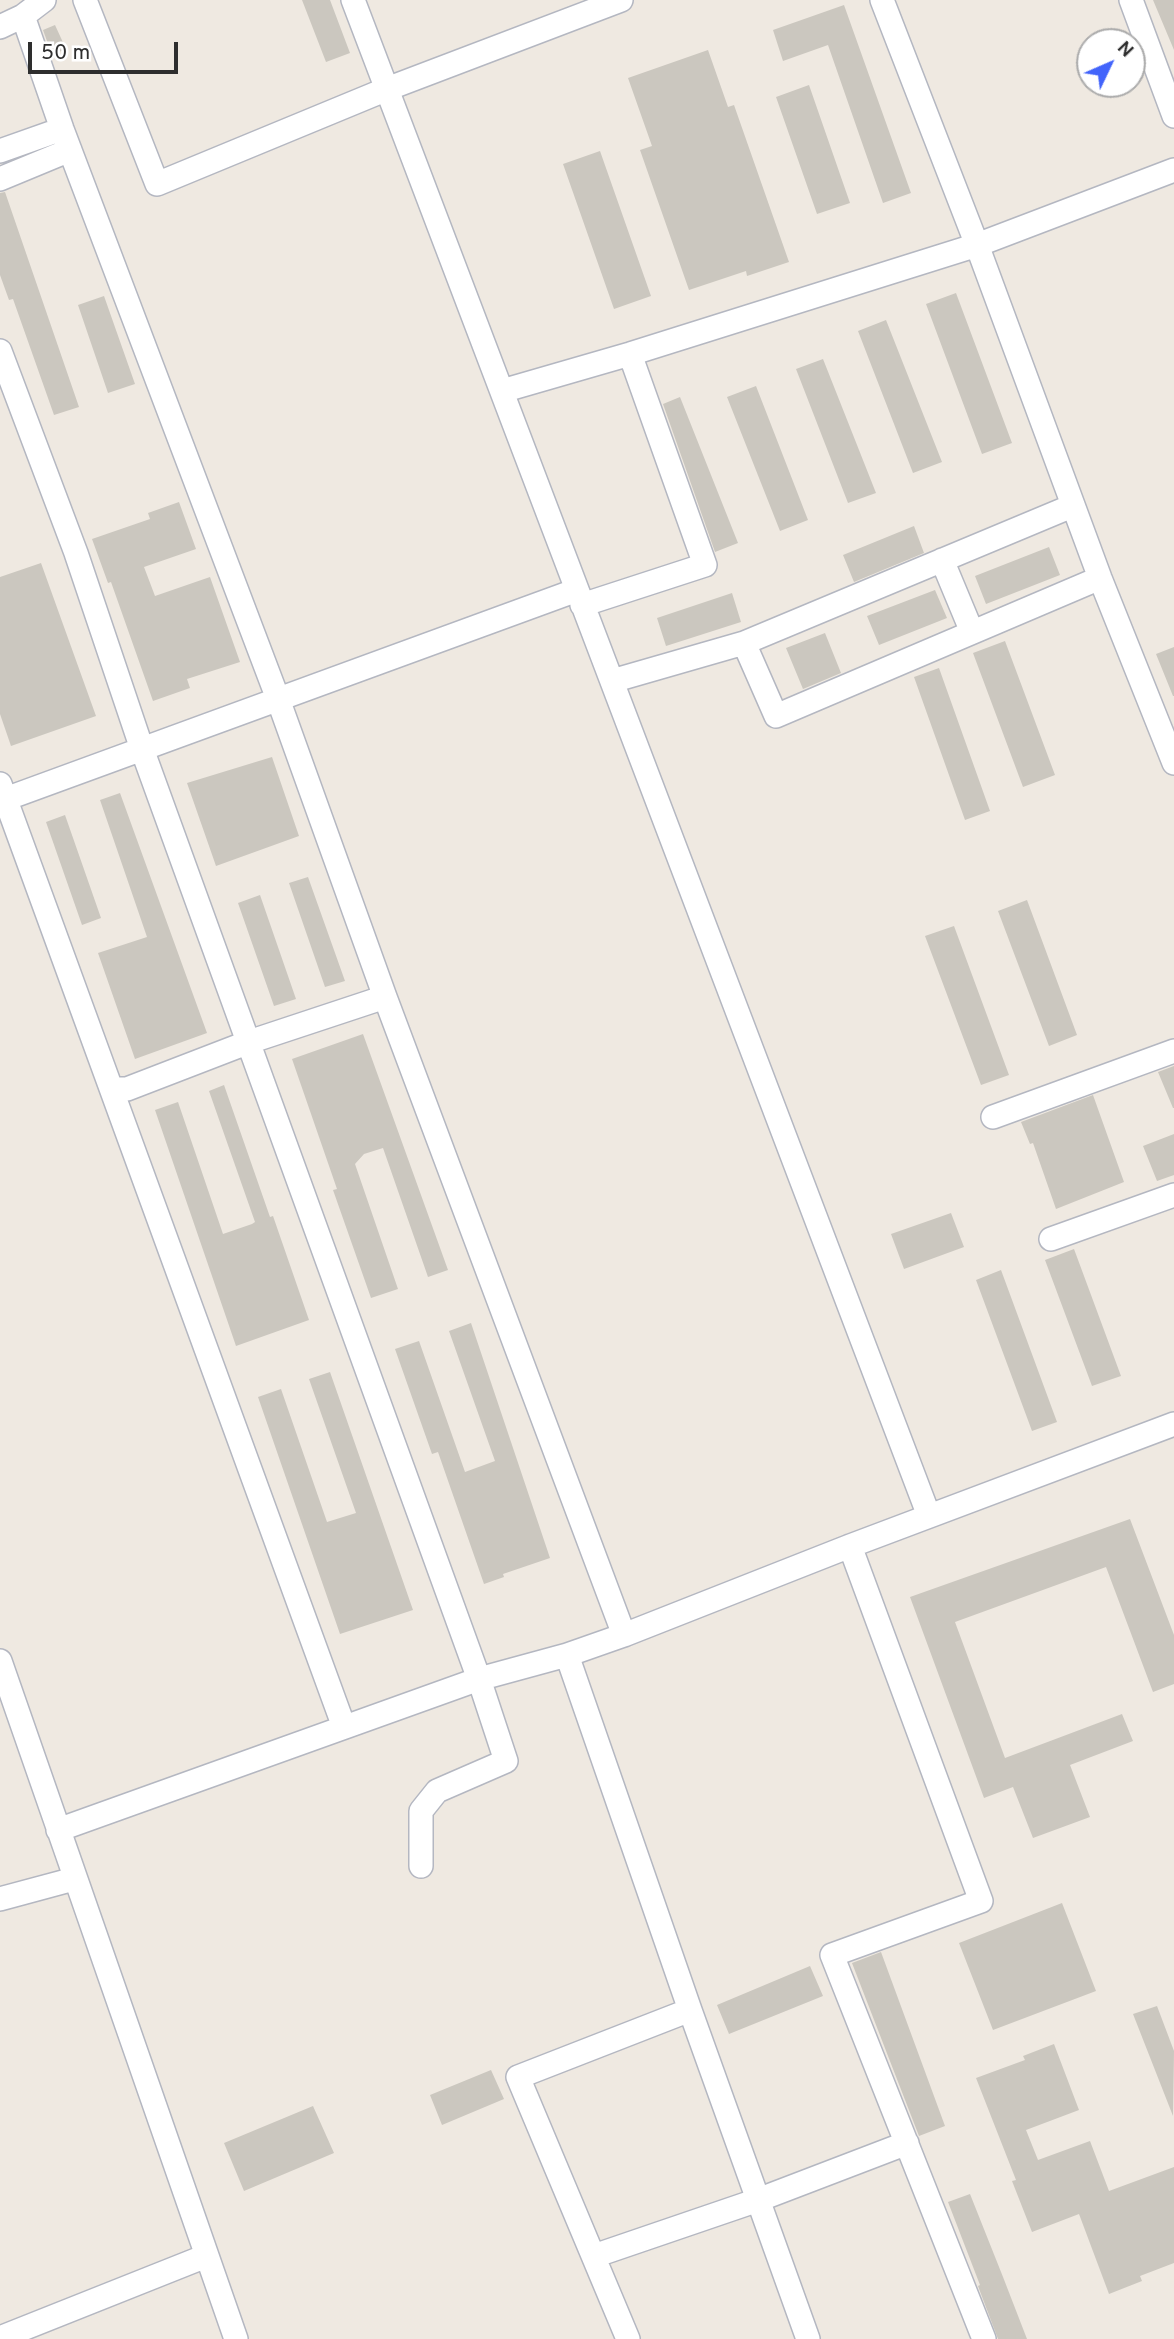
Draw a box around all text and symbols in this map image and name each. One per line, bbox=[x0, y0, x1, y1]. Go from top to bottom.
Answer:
scale bar bbox=[32, 28, 182, 72]
north arrow bbox=[1076, 28, 1146, 98]
text: N bbox=[1111, 37, 1138, 63]
text: 50 m bbox=[41, 40, 90, 67]

